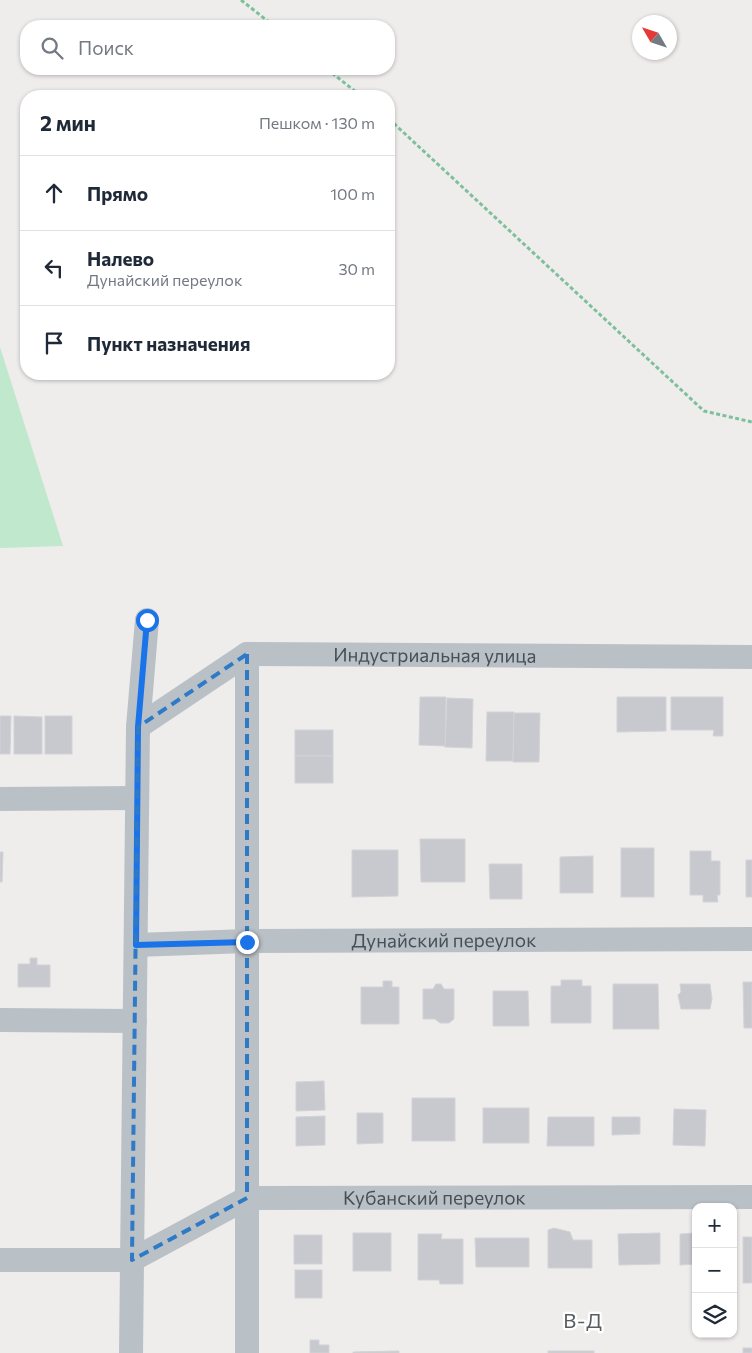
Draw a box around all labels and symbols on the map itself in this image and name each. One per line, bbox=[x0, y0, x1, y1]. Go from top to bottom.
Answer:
north arrow bbox=[632, 15, 677, 60]
route start bbox=[136, 609, 159, 632]
street label: Индустриальная улица bbox=[333, 643, 536, 667]
street label: Дунайский переулок bbox=[352, 928, 536, 952]
route end bbox=[236, 931, 259, 954]
street label: Кубанский переулок bbox=[343, 1185, 526, 1209]
district label: В-Д bbox=[563, 1308, 603, 1332]

